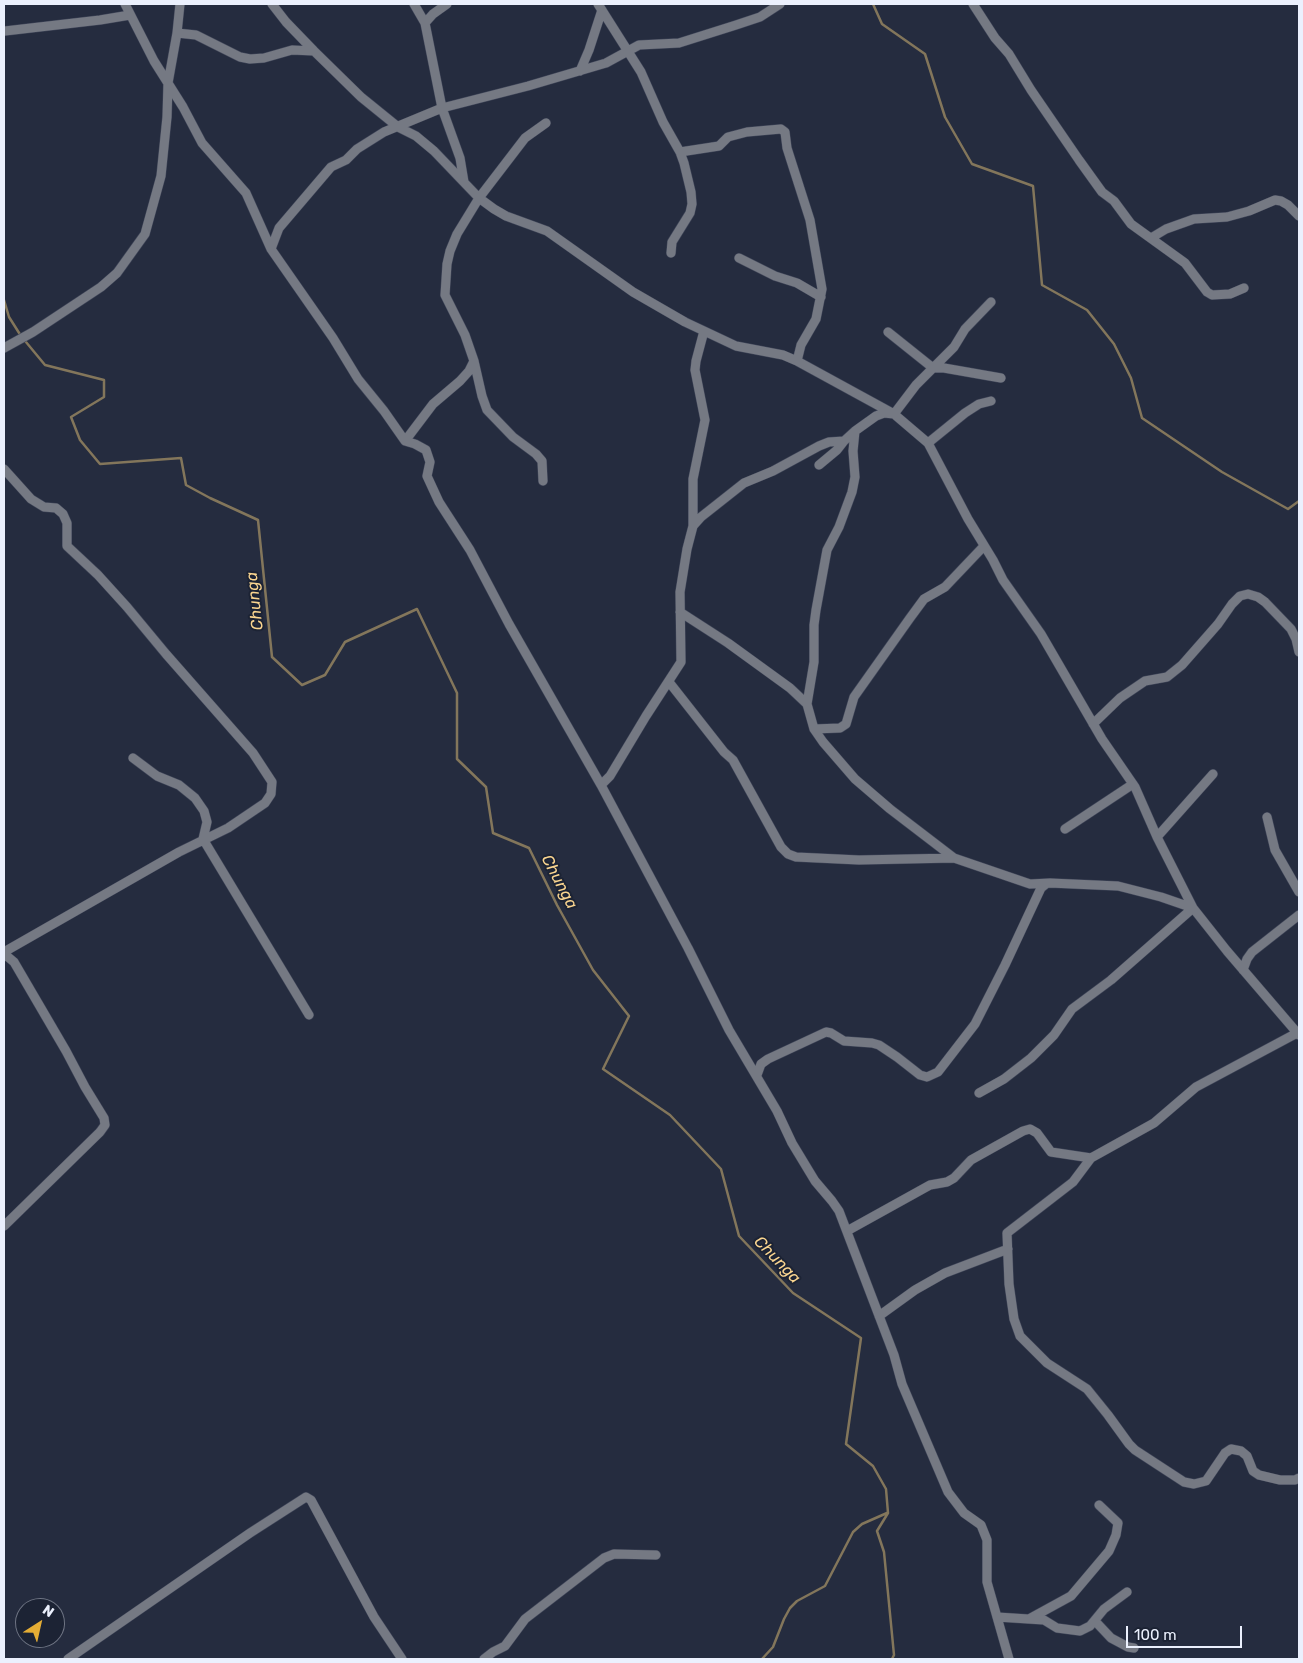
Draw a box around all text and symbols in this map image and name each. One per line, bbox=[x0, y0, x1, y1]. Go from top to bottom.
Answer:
water label: Chunga bbox=[242, 571, 268, 631]
water label: Chunga bbox=[537, 852, 581, 912]
water label: Chunga bbox=[750, 1232, 804, 1288]
north arrow bbox=[15, 1598, 65, 1648]
text: N bbox=[39, 1601, 57, 1621]
scale bar bbox=[1128, 1616, 1244, 1648]
text: 100 m bbox=[1134, 1626, 1176, 1644]

